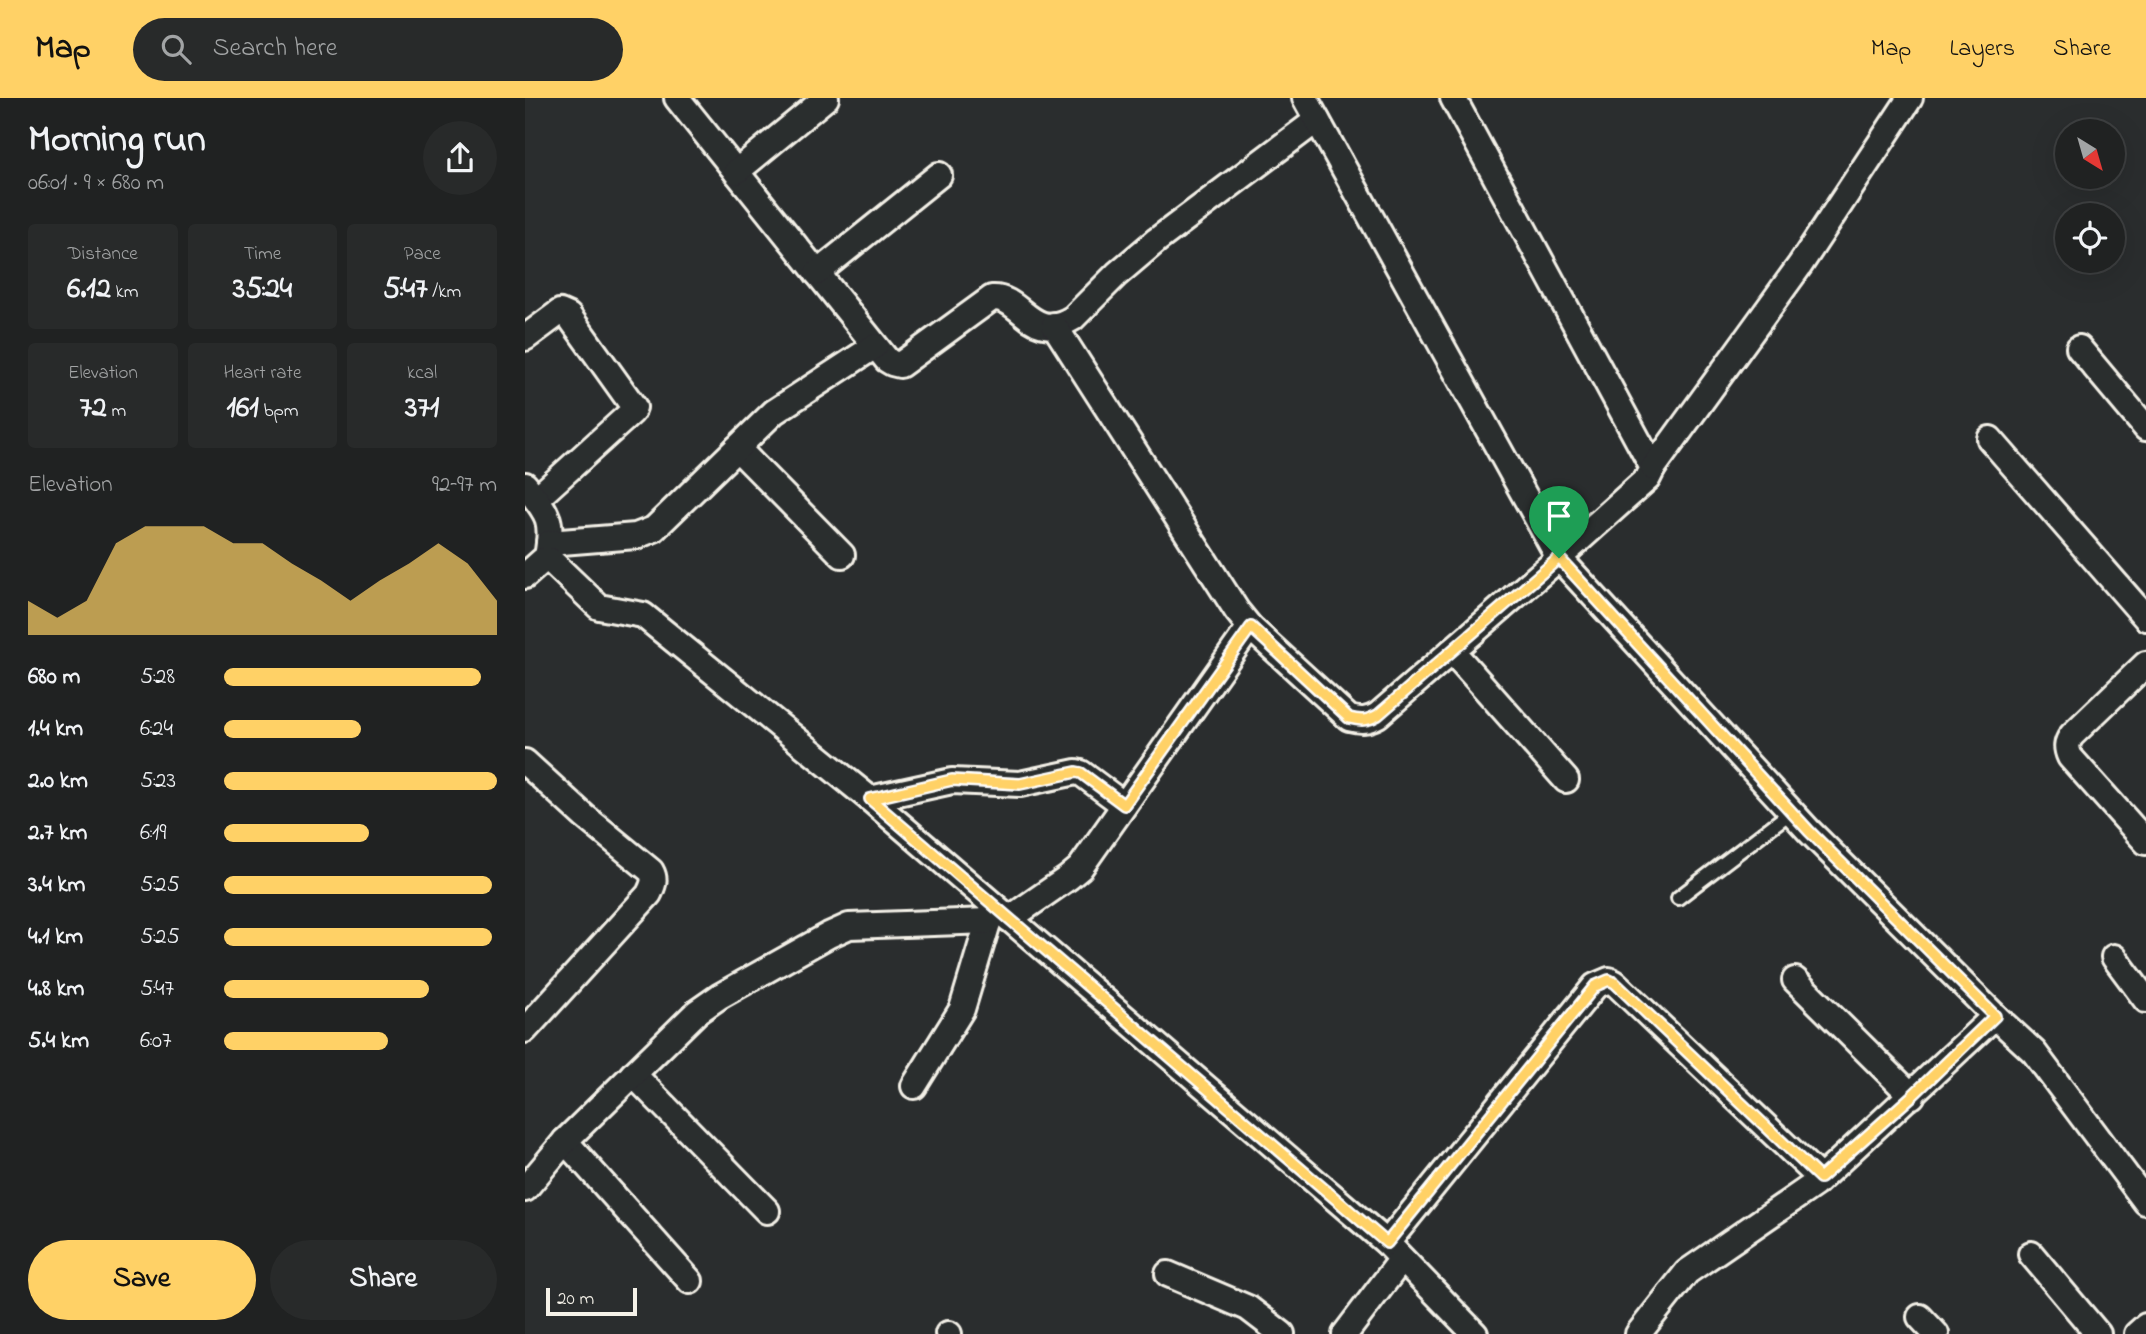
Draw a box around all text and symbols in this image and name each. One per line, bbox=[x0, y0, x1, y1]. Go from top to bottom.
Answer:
search box bbox=[133, 18, 623, 81]
text: Map bbox=[35, 25, 91, 73]
icon: search bbox=[157, 30, 195, 68]
text: Search here bbox=[213, 30, 337, 68]
text: Map bbox=[1871, 32, 1911, 67]
text: Layers bbox=[1949, 32, 2015, 67]
text: Share bbox=[2053, 32, 2111, 67]
text: Morning run bbox=[28, 113, 206, 169]
north arrow bbox=[2055, 119, 2125, 189]
map controls bbox=[2055, 119, 2125, 273]
button: share bbox=[423, 121, 497, 195]
text: 06:01 · 9 × 680 m bbox=[28, 167, 164, 200]
button: locate bbox=[2055, 203, 2125, 273]
text: Distance bbox=[68, 241, 138, 268]
text: Time bbox=[244, 241, 281, 268]
text: Pace bbox=[404, 241, 441, 268]
text: 6.12 bbox=[67, 268, 111, 312]
text: 35:24 bbox=[233, 268, 292, 312]
text: 5:47 bbox=[383, 268, 428, 312]
text: km bbox=[111, 279, 139, 306]
text: /km bbox=[428, 279, 461, 306]
text: Elevation bbox=[68, 360, 138, 387]
text: Heart rate bbox=[224, 360, 301, 387]
text: kcal bbox=[407, 360, 437, 387]
text: 72 bbox=[79, 387, 107, 431]
text: 161 bbox=[226, 387, 259, 431]
text: 371 bbox=[405, 387, 439, 431]
text: m bbox=[107, 398, 126, 425]
text: bpm bbox=[259, 398, 299, 425]
text: Elevation bbox=[28, 469, 113, 502]
text: 92–97 m bbox=[432, 469, 497, 502]
pin bbox=[1529, 486, 1589, 558]
icon: arrive bbox=[1540, 497, 1578, 535]
text: 680 m bbox=[28, 661, 80, 694]
text: 5:28 bbox=[140, 661, 175, 694]
text: 1.4 km bbox=[28, 713, 83, 746]
text: 6:24 bbox=[140, 713, 173, 746]
text: 2.0 km bbox=[28, 765, 88, 798]
text: 5:23 bbox=[140, 765, 176, 798]
text: 2.7 km bbox=[28, 817, 87, 850]
text: 6:19 bbox=[140, 817, 166, 850]
text: 3.4 km bbox=[28, 869, 85, 902]
text: 5:25 bbox=[140, 869, 180, 902]
text: 4.1 km bbox=[28, 921, 83, 954]
text: 5:25 bbox=[140, 921, 180, 954]
text: 4.8 km bbox=[28, 973, 84, 1006]
text: 5:47 bbox=[140, 973, 174, 1006]
text: 5.4 km bbox=[28, 1025, 89, 1058]
text: 6:07 bbox=[140, 1025, 172, 1058]
button: Save bbox=[28, 1240, 256, 1320]
button: Share bbox=[270, 1240, 497, 1320]
scale bar bbox=[546, 1285, 637, 1317]
text: 20 m bbox=[557, 1286, 594, 1313]

